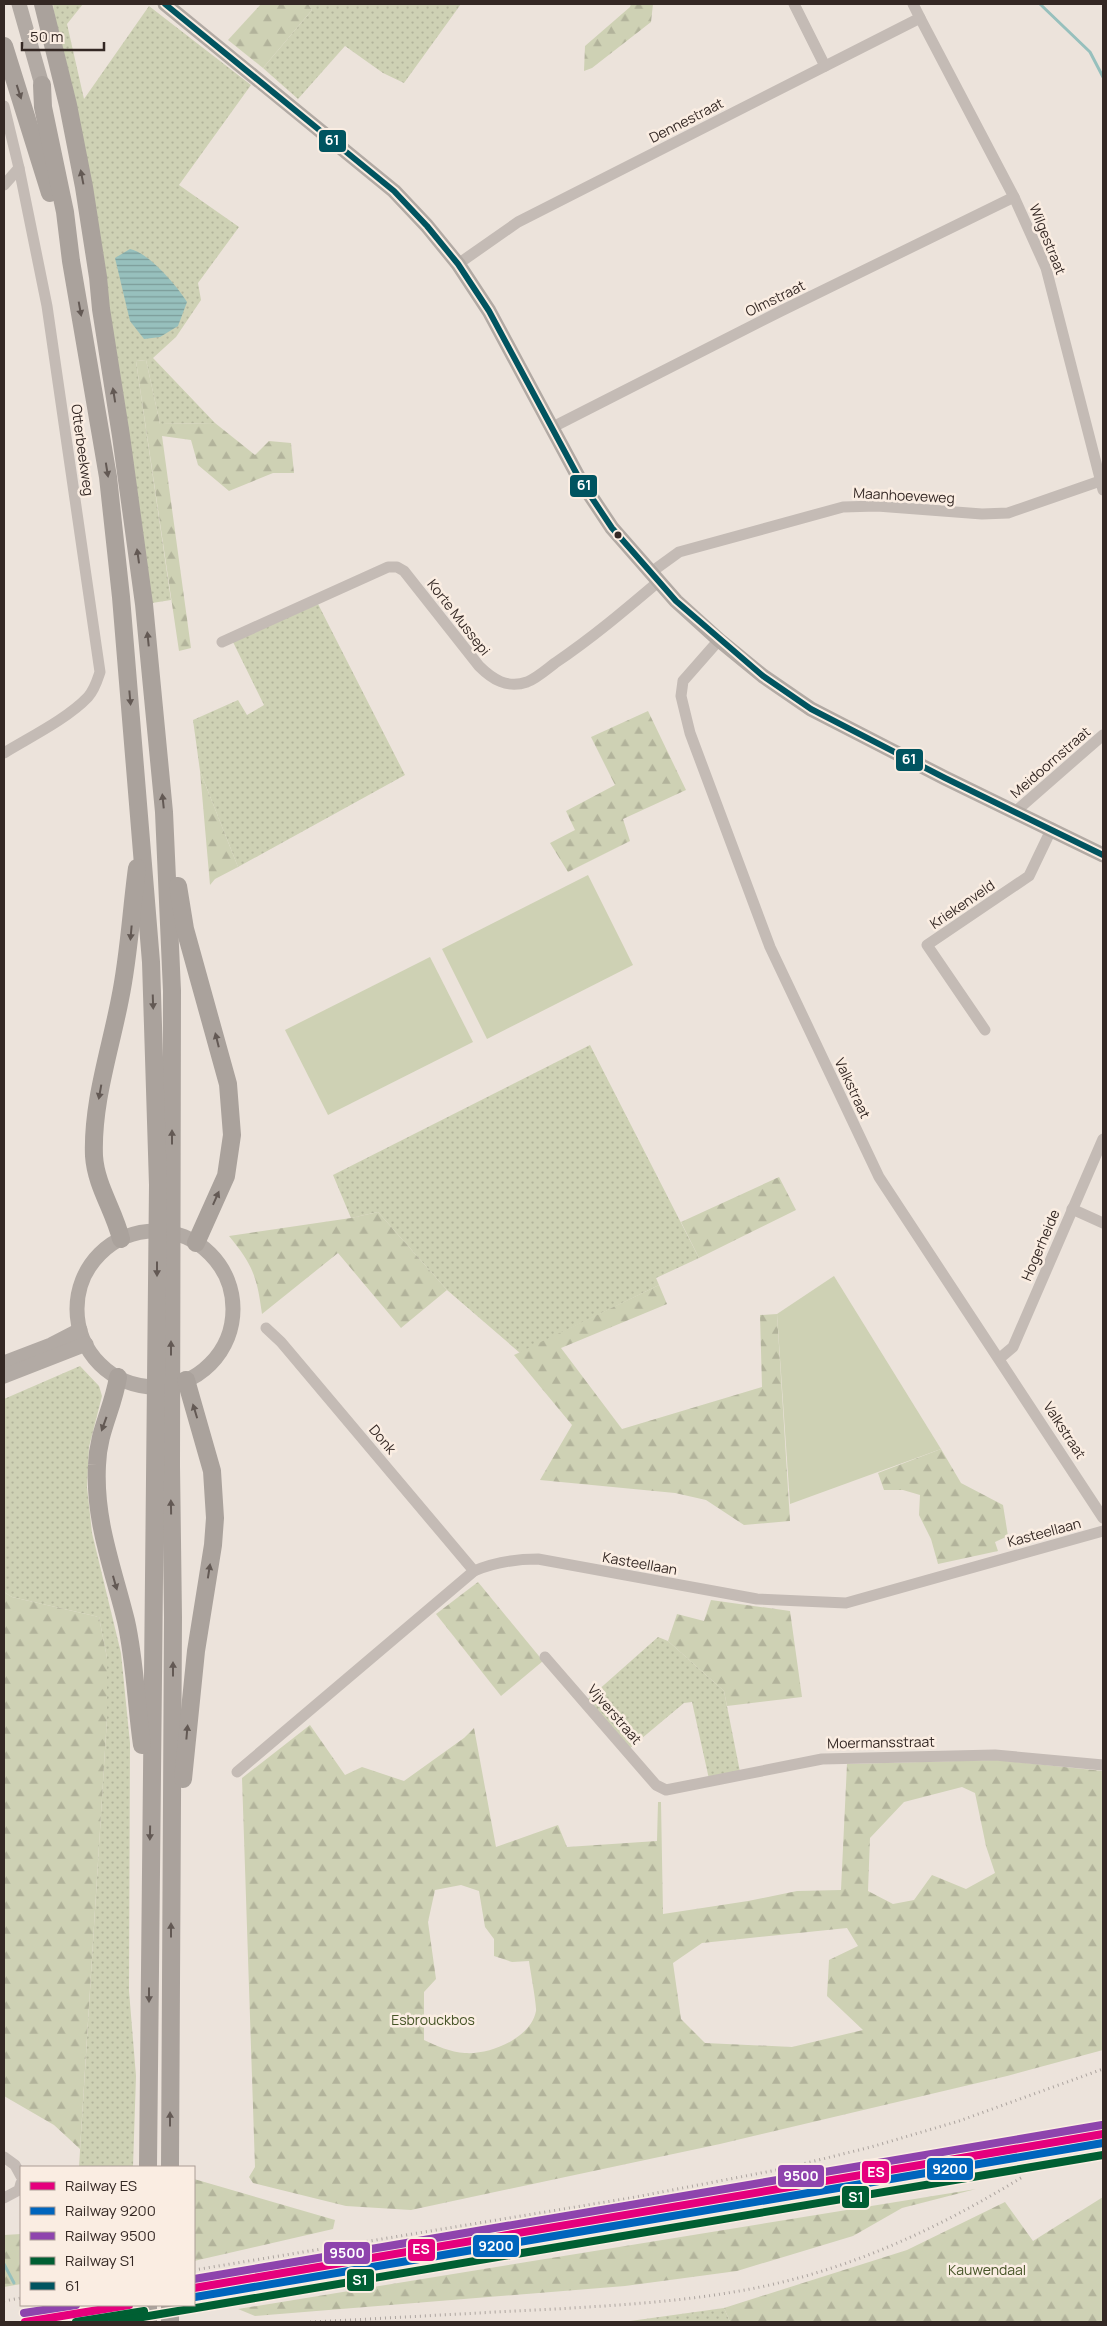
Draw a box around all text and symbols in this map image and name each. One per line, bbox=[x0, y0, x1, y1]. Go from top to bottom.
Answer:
scale bar bbox=[22, 20, 105, 52]
text: 50 m bbox=[30, 26, 64, 47]
one-way arrow bbox=[15, 85, 23, 100]
street label: Dennestraat bbox=[646, 93, 727, 147]
line badge: 61 bbox=[318, 129, 347, 153]
text: 61 bbox=[325, 130, 339, 149]
one-way arrow bbox=[78, 170, 86, 185]
street label: Wilgestraat bbox=[1025, 201, 1071, 278]
street label: Olmstraat bbox=[742, 275, 808, 321]
one-way arrow bbox=[76, 302, 84, 318]
one-way arrow bbox=[110, 387, 118, 403]
street label: Otterbeekweg bbox=[67, 403, 99, 497]
one-way arrow bbox=[103, 462, 111, 478]
line badge: 61 bbox=[569, 474, 598, 498]
text: 61 bbox=[577, 475, 591, 494]
street label: Maanhoeveweg bbox=[853, 483, 955, 507]
unlabelled marker bbox=[613, 530, 623, 540]
one-way arrow bbox=[134, 548, 142, 564]
street label: Korte Mussepi bbox=[423, 575, 495, 659]
one-way arrow bbox=[143, 631, 151, 647]
one-way arrow bbox=[126, 690, 134, 706]
street label: Meidoornstraat bbox=[1006, 722, 1094, 802]
line badge: 61 bbox=[895, 748, 924, 772]
text: 61 bbox=[902, 749, 916, 768]
one-way arrow bbox=[159, 793, 167, 809]
street label: Kriekenveld bbox=[926, 875, 998, 933]
one-way arrow bbox=[126, 925, 134, 941]
one-way arrow bbox=[149, 994, 157, 1010]
one-way arrow bbox=[213, 1032, 221, 1047]
street label: Valkstraat bbox=[831, 1055, 875, 1122]
one-way arrow bbox=[95, 1085, 103, 1101]
one-way arrow bbox=[168, 1129, 176, 1145]
one-way arrow bbox=[212, 1191, 220, 1205]
street label: Hogerheide bbox=[1016, 1206, 1064, 1284]
one-way arrow bbox=[153, 1261, 161, 1277]
one-way arrow bbox=[168, 1339, 176, 1355]
street label: Valkstraat bbox=[1039, 1398, 1091, 1463]
one-way arrow bbox=[191, 1404, 198, 1419]
one-way arrow bbox=[100, 1416, 107, 1431]
street label: Donk bbox=[365, 1420, 402, 1459]
one-way arrow bbox=[167, 1499, 175, 1515]
street label: Kasteellaan bbox=[1005, 1513, 1083, 1551]
street label: Kasteellaan bbox=[601, 1547, 679, 1579]
one-way arrow bbox=[205, 1563, 213, 1579]
one-way arrow bbox=[112, 1576, 120, 1591]
one-way arrow bbox=[169, 1661, 177, 1677]
street label: Vijverstraat bbox=[584, 1680, 647, 1748]
one-way arrow bbox=[183, 1724, 191, 1740]
street label: Moermansstraat bbox=[827, 1732, 935, 1752]
one-way arrow bbox=[146, 1825, 154, 1841]
one-way arrow bbox=[167, 1922, 175, 1938]
one-way arrow bbox=[145, 1988, 153, 2004]
park label: Esbrouckbos bbox=[391, 2010, 475, 2029]
one-way arrow bbox=[166, 2110, 174, 2126]
line badge: 9200 bbox=[926, 2157, 974, 2181]
text: 9200 bbox=[932, 2159, 968, 2178]
line badge: ES bbox=[861, 2160, 890, 2184]
text: ES bbox=[867, 2162, 885, 2181]
line badge: 9500 bbox=[777, 2164, 825, 2188]
legend bbox=[20, 2166, 195, 2306]
text: 9500 bbox=[783, 2166, 819, 2185]
text: Railway ES bbox=[65, 2175, 137, 2196]
line badge: S1 bbox=[841, 2185, 870, 2209]
text: S1 bbox=[848, 2187, 864, 2206]
text: Railway 9200 bbox=[65, 2200, 156, 2221]
text: Railway 9500 bbox=[65, 2225, 156, 2246]
line badge: 9200 bbox=[472, 2234, 520, 2258]
text: 9200 bbox=[478, 2236, 514, 2255]
line badge: ES bbox=[407, 2238, 436, 2262]
text: ES bbox=[412, 2239, 430, 2258]
line badge: 9500 bbox=[323, 2241, 371, 2265]
text: 9500 bbox=[329, 2243, 365, 2262]
text: Railway S1 bbox=[65, 2250, 135, 2271]
park label: Kauwendaal bbox=[948, 2260, 1026, 2279]
line badge: S1 bbox=[346, 2268, 375, 2292]
text: S1 bbox=[352, 2270, 368, 2289]
text: 61 bbox=[65, 2275, 80, 2296]

